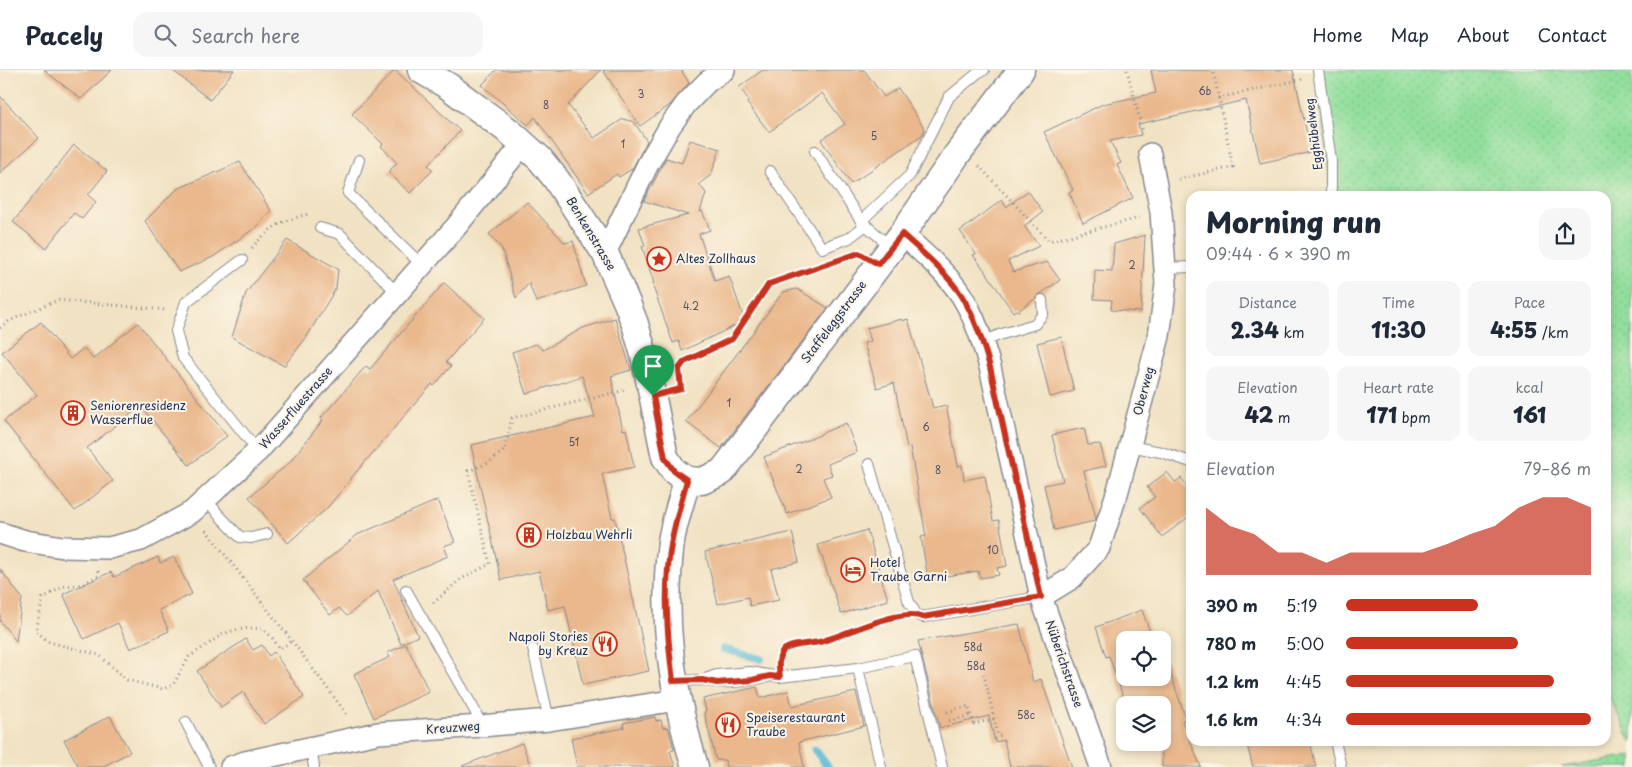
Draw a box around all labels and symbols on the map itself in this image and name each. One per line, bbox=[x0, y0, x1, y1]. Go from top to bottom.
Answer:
house number: 6b bbox=[1199, 83, 1212, 98]
house number: 3 bbox=[638, 86, 644, 101]
house number: 8 bbox=[543, 97, 549, 112]
street label: Egghübelweg bbox=[1300, 97, 1326, 171]
house number: 5 bbox=[871, 128, 877, 143]
house number: 1 bbox=[621, 136, 625, 151]
street label: Benkenstrasse bbox=[563, 193, 621, 274]
place icon: Altes Zollhaus bbox=[646, 246, 672, 272]
place label: Altes Zollhaus bbox=[676, 249, 756, 267]
house number: 2 bbox=[1128, 257, 1136, 272]
street label: Staffeleggstrasse bbox=[796, 276, 870, 367]
house number: 4.2 bbox=[683, 298, 699, 313]
pin bbox=[632, 345, 674, 396]
street label: Wasserfluestrasse bbox=[254, 362, 336, 453]
street label: Oberweg bbox=[1128, 364, 1158, 417]
house number: 1 bbox=[727, 395, 731, 410]
place label: Seniorenresidenz Wasserflue bbox=[90, 396, 186, 428]
building icon: Seniorenresidenz Wasserflue bbox=[60, 400, 86, 426]
house number: 6 bbox=[922, 419, 930, 434]
house number: 51 bbox=[569, 434, 579, 449]
house number: 2 bbox=[795, 461, 803, 476]
house number: 8 bbox=[935, 462, 941, 477]
building icon: Holzbau Wehrli bbox=[516, 522, 542, 548]
place label: Holzbau Wehrli bbox=[546, 525, 632, 543]
house number: 10 bbox=[987, 542, 999, 557]
place label: Hotel Traube Garni bbox=[870, 553, 947, 585]
hotel icon: Hotel Traube Garni bbox=[840, 557, 866, 583]
street label: Nüberichstrasse bbox=[1042, 617, 1088, 710]
place label: Napoli Stories by Kreuz bbox=[508, 627, 589, 659]
restaurant icon: Napoli Stories by Kreuz bbox=[592, 631, 618, 657]
house number: 58d bbox=[964, 639, 982, 654]
house number: 58d bbox=[967, 658, 985, 673]
house number: 58c bbox=[1017, 707, 1035, 722]
place label: Speiserestaurant Traube bbox=[746, 708, 845, 740]
restaurant icon: Speiserestaurant Traube bbox=[715, 712, 741, 738]
street label: Kreuzweg bbox=[425, 716, 481, 738]

